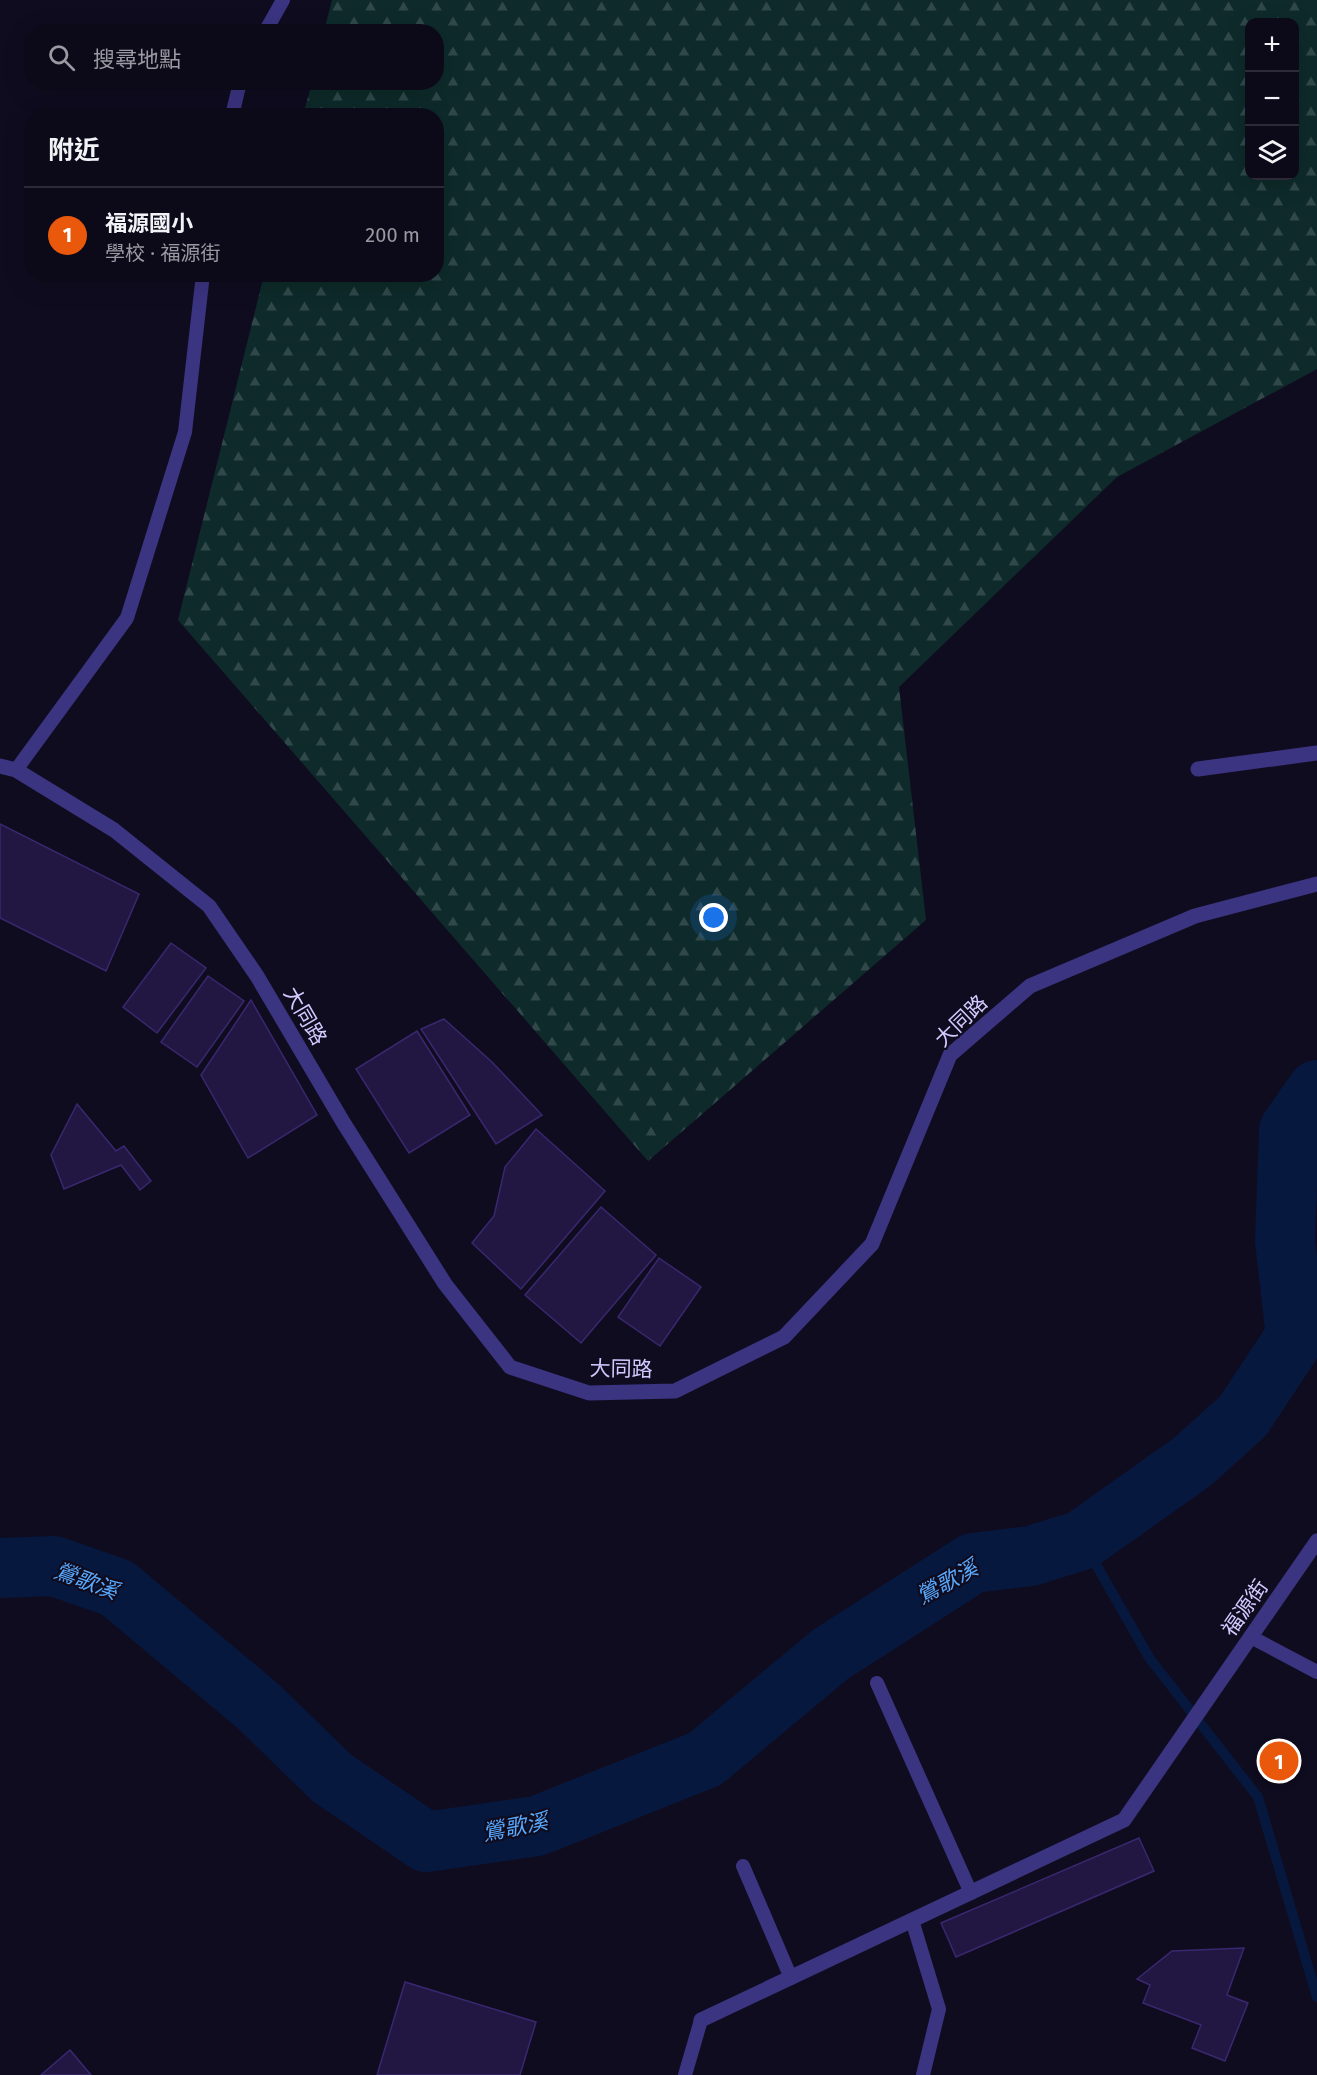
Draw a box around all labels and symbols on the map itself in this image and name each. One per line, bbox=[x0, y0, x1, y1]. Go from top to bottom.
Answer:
your location bbox=[699, 903, 728, 932]
street label: 大同路 bbox=[278, 982, 332, 1050]
street label: 大同路 bbox=[929, 990, 993, 1052]
street label: 大同路 bbox=[589, 1355, 653, 1383]
water label: 鶯歌溪 bbox=[912, 1553, 985, 1610]
water label: 鶯歌溪 bbox=[50, 1557, 124, 1606]
street label: 福源街 bbox=[1216, 1575, 1274, 1641]
pin: 1 bbox=[1260, 1738, 1298, 1784]
water label: 鶯歌溪 bbox=[480, 1807, 553, 1847]

